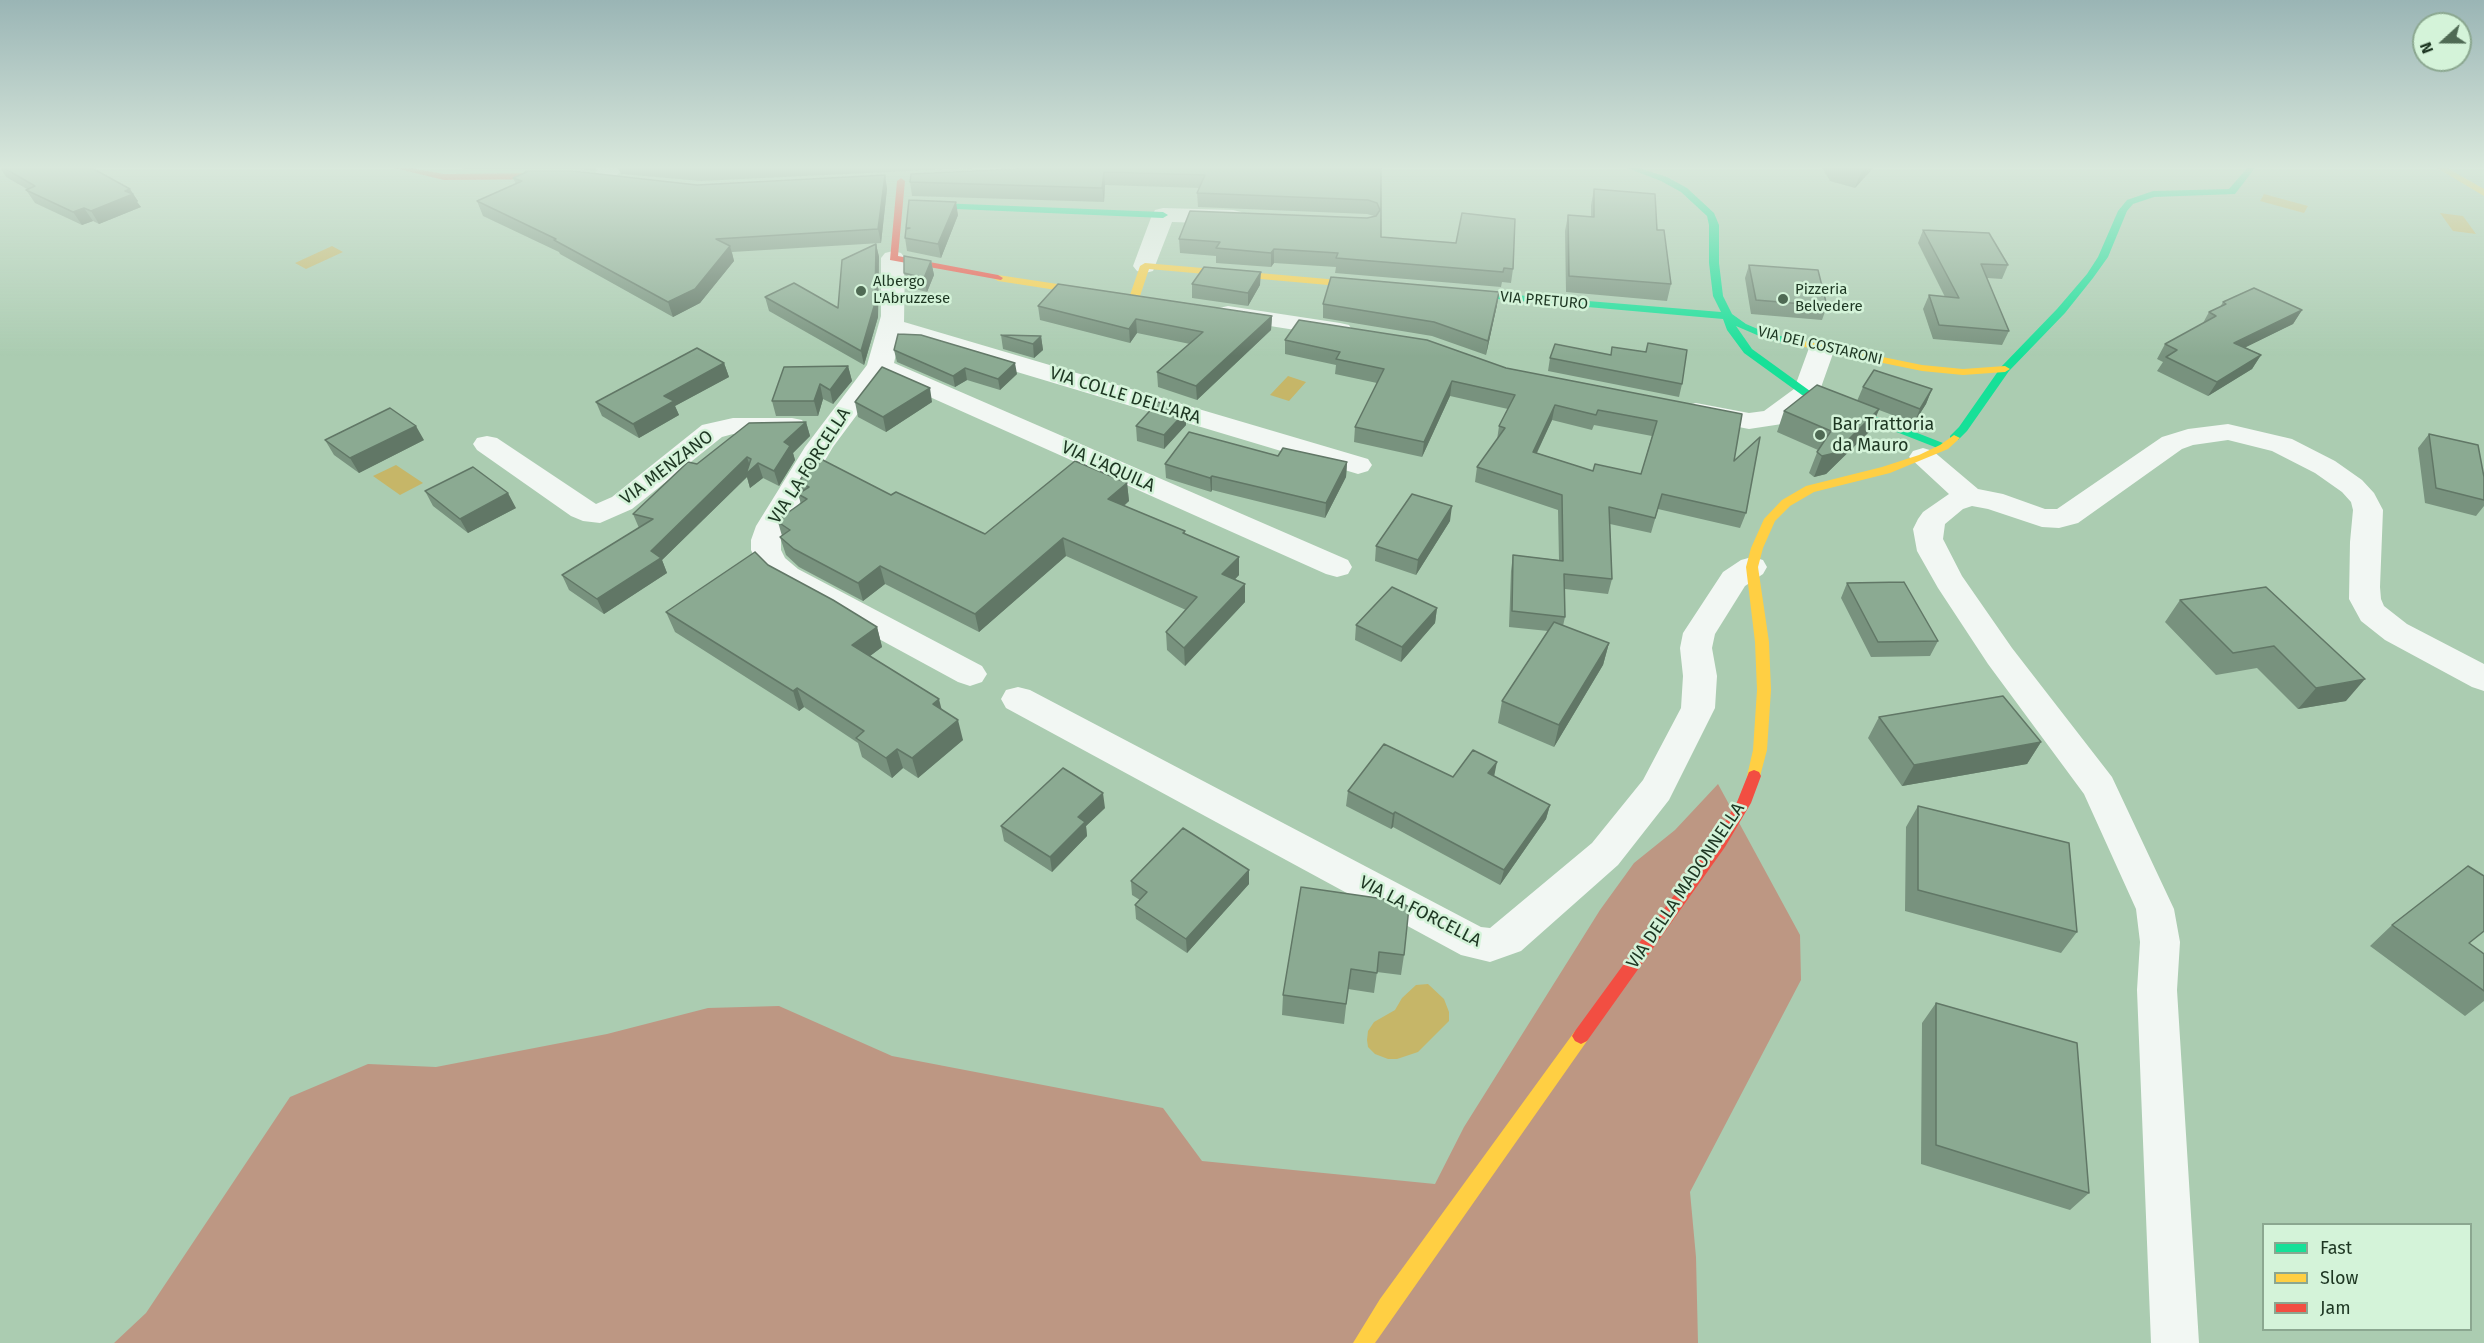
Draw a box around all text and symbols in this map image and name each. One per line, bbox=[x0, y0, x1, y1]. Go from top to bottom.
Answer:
north arrow bbox=[2412, 12, 2472, 72]
text: N bbox=[2416, 40, 2437, 56]
place label: Albergo L'Abruzzese bbox=[873, 273, 950, 308]
place label: Pizzeria Belvedere bbox=[1795, 281, 1863, 316]
marker: Albergo L'Abruzzese bbox=[854, 284, 868, 298]
street label: VIA PRETURO bbox=[1499, 288, 1589, 314]
marker: Pizzeria Belvedere bbox=[1776, 292, 1790, 306]
street label: VIA DEI COSTARONI bbox=[1756, 323, 1884, 369]
street label: VIA COLLE DELL'ARA bbox=[1047, 363, 1203, 429]
street label: VIA LA FORCELLA bbox=[764, 404, 856, 528]
place label: Bar Trattoria da Mauro bbox=[1832, 414, 1934, 456]
street label: VIA MENZANO bbox=[616, 426, 718, 510]
marker: Bar Trattoria da Mauro bbox=[1813, 428, 1827, 442]
street label: VIA L'AQUILA bbox=[1058, 437, 1158, 497]
street label: VIA DELLA MADONNELLA bbox=[1622, 799, 1750, 973]
street label: VIA LA FORCELLA bbox=[1355, 872, 1485, 952]
legend bbox=[2262, 1223, 2472, 1331]
text: Fast bbox=[2320, 1237, 2352, 1259]
text: Slow bbox=[2320, 1267, 2358, 1289]
text: Jam bbox=[2320, 1297, 2351, 1319]

